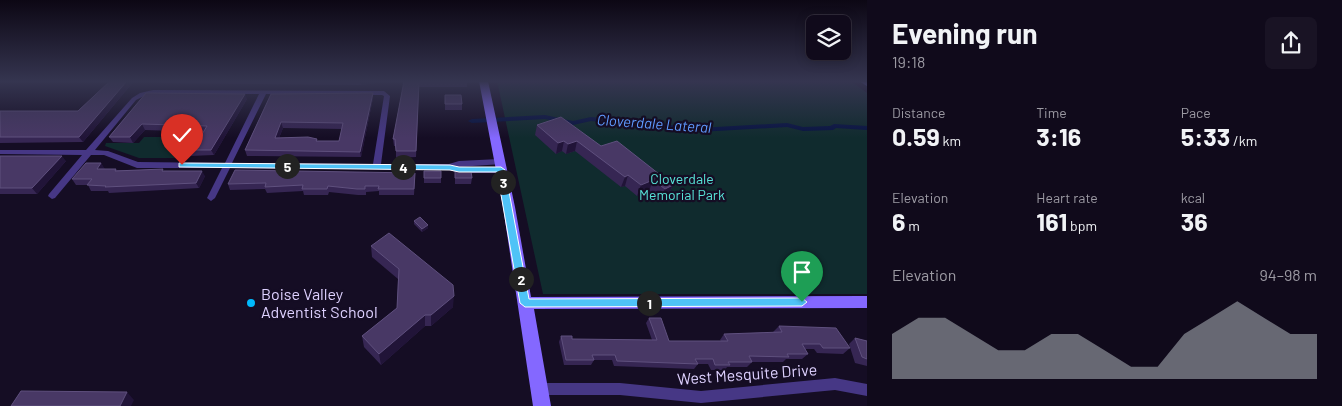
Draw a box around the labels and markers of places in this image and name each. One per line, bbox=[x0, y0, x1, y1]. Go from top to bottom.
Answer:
pin bbox=[161, 114, 203, 165]
pin: 5 bbox=[274, 154, 300, 178]
pin: 4 bbox=[390, 154, 416, 180]
pin: 3 bbox=[490, 170, 516, 194]
pin bbox=[781, 251, 823, 302]
pin: 2 bbox=[508, 266, 534, 292]
place label: Boise Valley Adventist School bbox=[261, 284, 378, 321]
pin: 1 bbox=[636, 290, 662, 316]
marker: Boise Valley Adventist School bbox=[245, 297, 257, 309]

